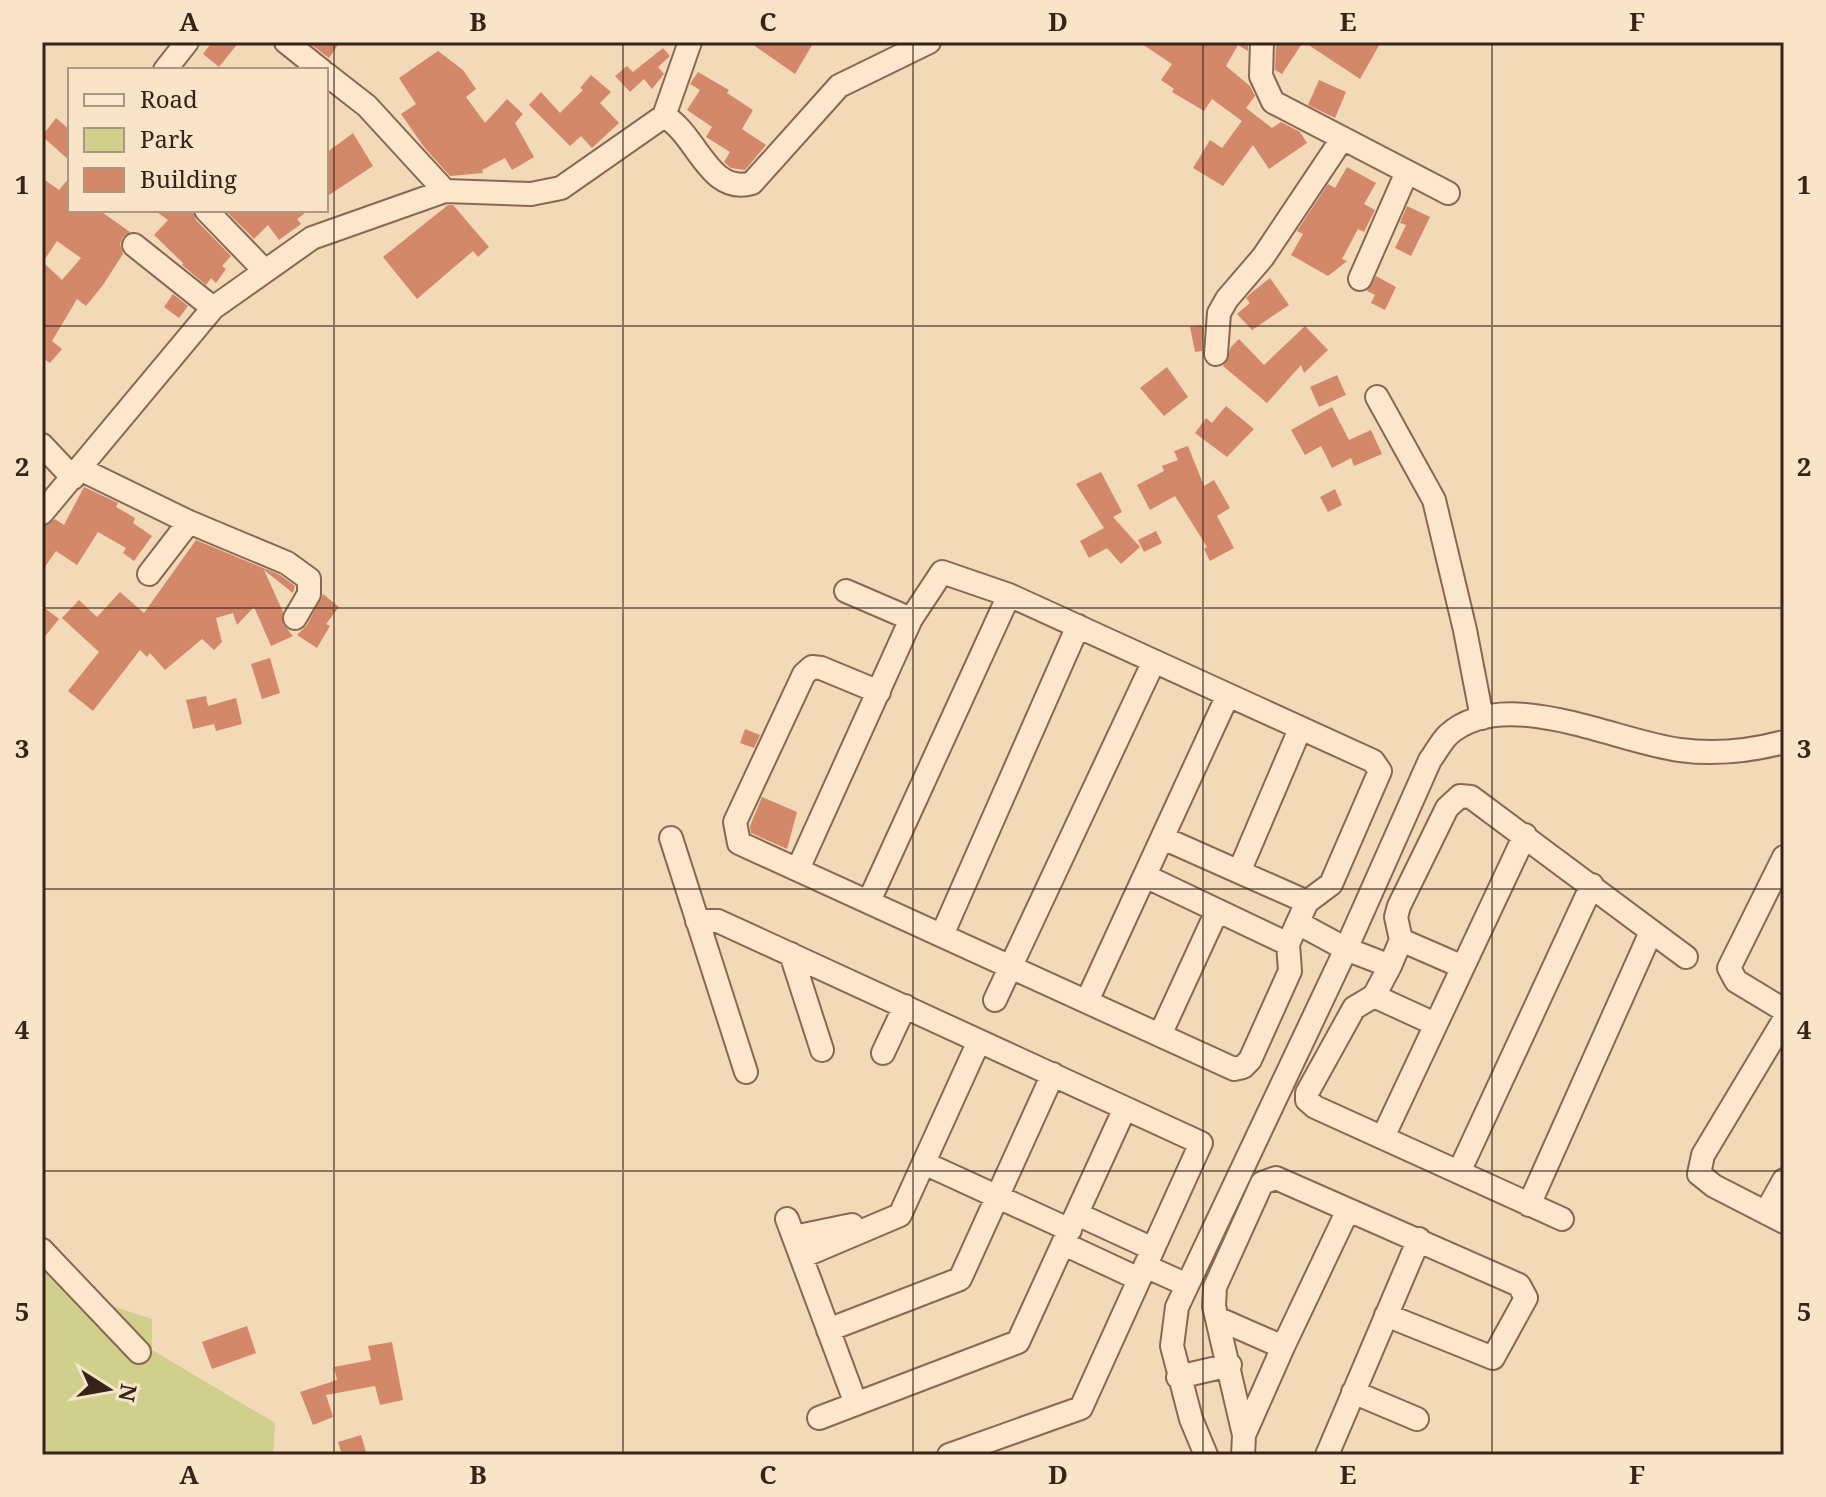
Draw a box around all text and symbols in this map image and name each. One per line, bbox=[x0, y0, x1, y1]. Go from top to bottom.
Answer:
text: A bbox=[179, 3, 199, 39]
text: B bbox=[469, 3, 487, 39]
text: C bbox=[759, 3, 777, 39]
text: D bbox=[1048, 3, 1068, 39]
text: E bbox=[1340, 3, 1357, 39]
text: F bbox=[1629, 3, 1645, 39]
legend bbox=[68, 68, 328, 212]
text: Road bbox=[140, 82, 198, 115]
text: Park bbox=[140, 122, 194, 155]
text: Building bbox=[140, 162, 237, 195]
text: 1 bbox=[15, 166, 29, 202]
text: 1 bbox=[1797, 166, 1811, 202]
text: 2 bbox=[15, 448, 29, 484]
text: 2 bbox=[1797, 448, 1811, 484]
text: 3 bbox=[15, 730, 29, 766]
text: 3 bbox=[1797, 730, 1811, 766]
text: 4 bbox=[15, 1011, 30, 1047]
text: 4 bbox=[1797, 1011, 1812, 1047]
text: 5 bbox=[15, 1293, 29, 1329]
text: 5 bbox=[1797, 1293, 1811, 1329]
north arrow bbox=[68, 1349, 148, 1429]
text: N bbox=[112, 1382, 145, 1404]
text: A bbox=[179, 1456, 199, 1492]
text: B bbox=[469, 1456, 487, 1492]
text: C bbox=[759, 1456, 777, 1492]
text: D bbox=[1048, 1456, 1068, 1492]
text: E bbox=[1340, 1456, 1357, 1492]
text: F bbox=[1629, 1456, 1645, 1492]

